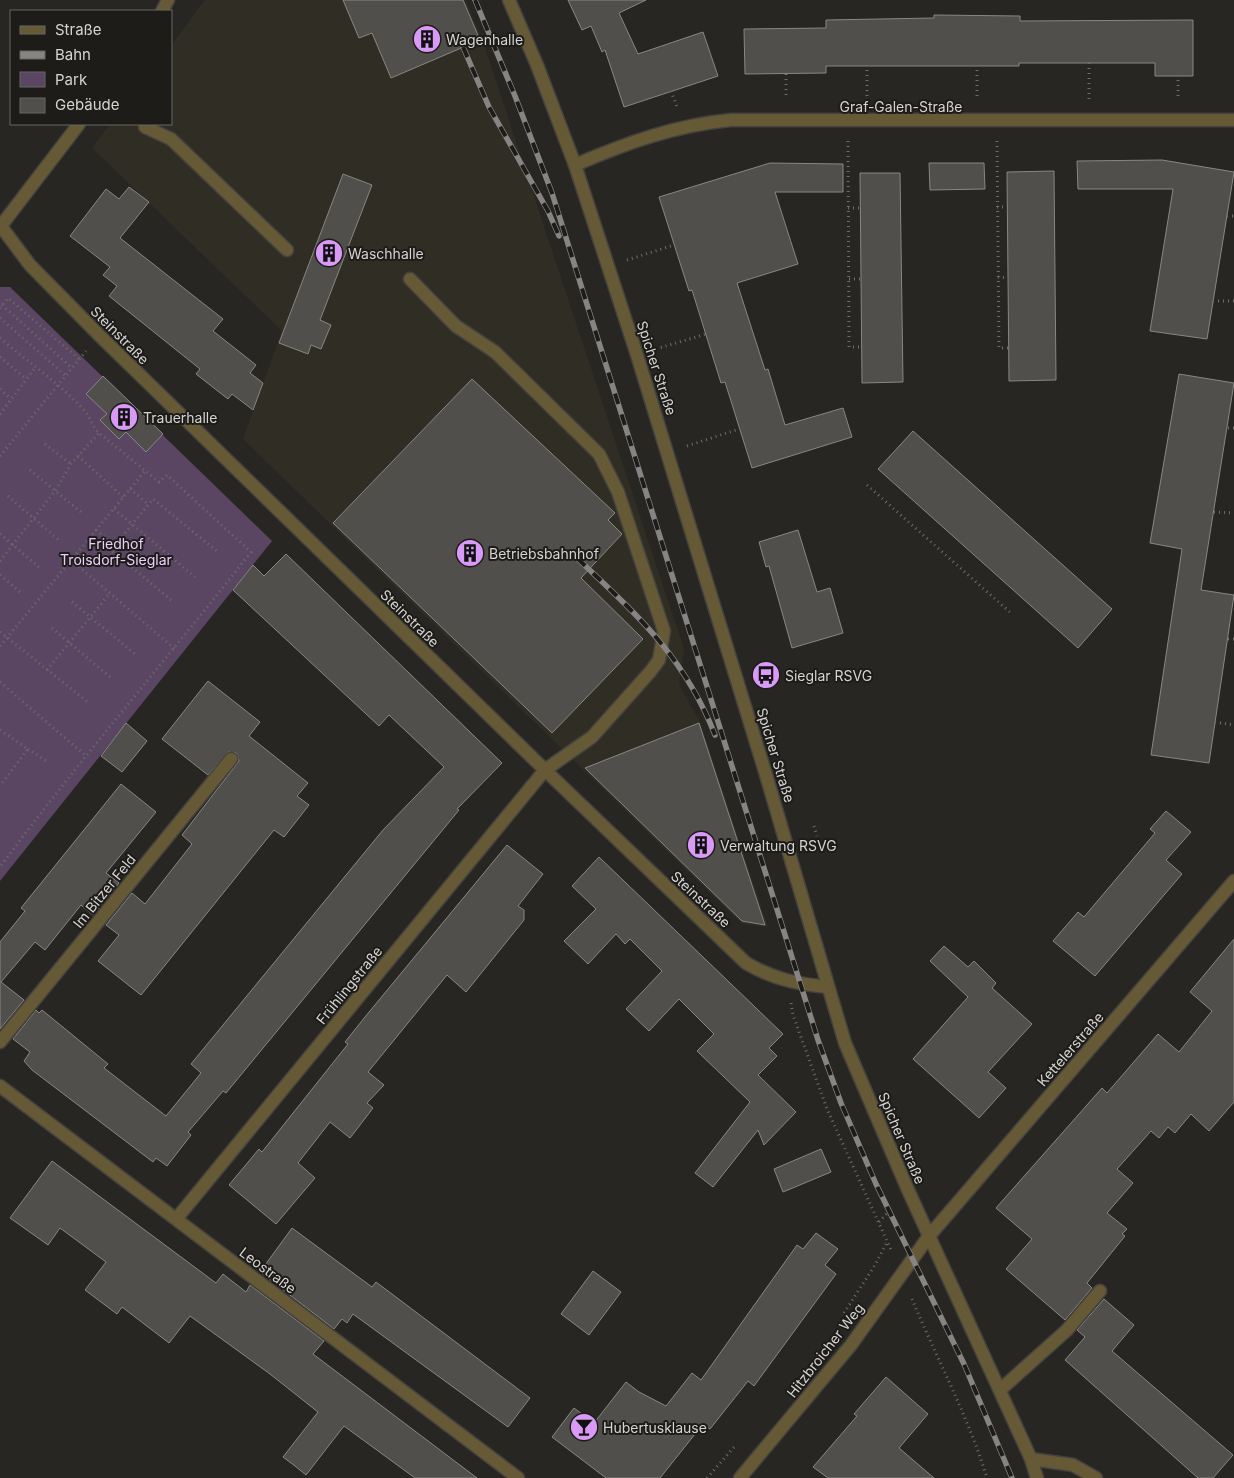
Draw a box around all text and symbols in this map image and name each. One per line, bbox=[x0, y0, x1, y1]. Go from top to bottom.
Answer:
legend bbox=[10, 10, 172, 125]
text: Straße bbox=[55, 20, 102, 39]
building icon: Wagenhalle bbox=[412, 24, 442, 54]
place label: Wagenhalle bbox=[446, 31, 523, 48]
text: Bahn bbox=[55, 45, 91, 64]
text: Park bbox=[55, 70, 88, 89]
text: Gebäude bbox=[55, 95, 120, 114]
street label: Graf-Galen-Straße bbox=[840, 98, 962, 115]
building icon: Waschhalle bbox=[314, 238, 344, 268]
place label: Waschhalle bbox=[348, 245, 424, 262]
street label: Steinstraße bbox=[87, 302, 153, 368]
street label: Spicher Straße bbox=[634, 319, 680, 417]
building icon: Trauerhalle bbox=[109, 402, 139, 432]
place label: Trauerhalle bbox=[143, 409, 217, 426]
park label: Friedhof Troisdorf-Sieglar bbox=[60, 535, 172, 568]
building icon: Betriebsbahnhof bbox=[455, 538, 485, 568]
place label: Betriebsbahnhof bbox=[489, 545, 599, 562]
street label: Steinstraße bbox=[377, 586, 443, 650]
bus stop icon: Sieglar RSVG bbox=[751, 660, 781, 690]
place label: Sieglar RSVG bbox=[785, 667, 872, 684]
street label: Spicher Straße bbox=[754, 706, 798, 804]
building icon: Verwaltung RSVG bbox=[686, 830, 716, 860]
place label: Verwaltung RSVG bbox=[720, 837, 837, 854]
street label: Im Bitzer Feld bbox=[69, 851, 139, 931]
street label: Steinstraße bbox=[668, 867, 734, 931]
street label: Frühlingstraße bbox=[312, 943, 386, 1027]
street label: Kettelerstraße bbox=[1033, 1008, 1107, 1090]
street label: Spicher Straße bbox=[875, 1090, 929, 1186]
street label: Leostraße bbox=[236, 1243, 300, 1297]
street label: Hitzbroicher Weg bbox=[783, 1299, 867, 1401]
bar icon: Hubertusklause bbox=[569, 1412, 599, 1442]
place label: Hubertusklause bbox=[603, 1419, 707, 1436]

